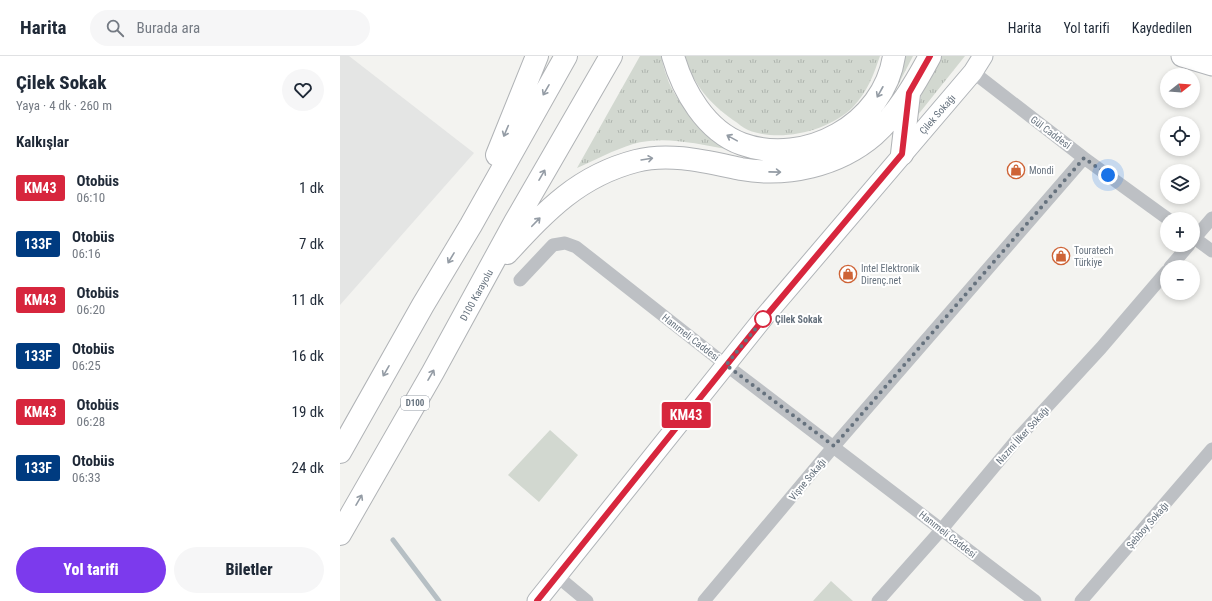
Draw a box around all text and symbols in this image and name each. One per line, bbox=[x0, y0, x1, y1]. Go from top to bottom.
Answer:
search box bbox=[90, 10, 370, 46]
text: Harita bbox=[20, 16, 66, 39]
icon: search bbox=[104, 17, 126, 39]
text: Burada ara bbox=[136, 19, 200, 37]
text: Harita bbox=[1008, 20, 1041, 36]
text: Yol tarifi bbox=[1063, 20, 1110, 36]
text: Kaydedilen bbox=[1132, 20, 1192, 36]
north arrow bbox=[1160, 68, 1200, 108]
map controls bbox=[1160, 68, 1200, 300]
button: heart bbox=[282, 69, 324, 111]
text: Çilek Sokak bbox=[16, 71, 106, 94]
one-way arrow bbox=[542, 84, 550, 96]
one-way arrow bbox=[876, 86, 883, 98]
street label: Çilek Sokağı bbox=[917, 92, 957, 136]
text: Yaya · 4 dk · 260 m bbox=[16, 98, 112, 113]
street label: Gül Caddesi bbox=[1029, 114, 1073, 151]
button: locate bbox=[1160, 116, 1200, 156]
one-way arrow bbox=[502, 124, 510, 136]
text: Kalkışlar bbox=[16, 133, 69, 151]
one-way arrow bbox=[726, 134, 738, 142]
one-way arrow bbox=[640, 155, 653, 163]
shop icon: Mondi bbox=[1006, 160, 1026, 180]
button: layers bbox=[1160, 164, 1200, 204]
place label: Mondi bbox=[1029, 165, 1054, 176]
your location bbox=[1098, 165, 1118, 185]
one-way arrow bbox=[768, 168, 781, 176]
one-way arrow bbox=[539, 169, 547, 181]
text: Otobüs bbox=[77, 172, 119, 190]
text: 1 dk bbox=[299, 179, 324, 197]
text: KM43 bbox=[24, 180, 57, 196]
text: 06:10 bbox=[77, 190, 105, 205]
button: + bbox=[1160, 212, 1200, 252]
one-way arrow bbox=[531, 217, 541, 227]
text: Otobüs bbox=[72, 228, 115, 246]
text: 7 dk bbox=[299, 235, 324, 253]
text: 133F bbox=[24, 236, 52, 252]
place label: Touratech Türkiye bbox=[1074, 245, 1113, 268]
text: 06:16 bbox=[72, 246, 101, 261]
shop icon: Touratech Türkiye bbox=[1051, 246, 1071, 266]
one-way arrow bbox=[447, 252, 455, 264]
button: − bbox=[1160, 260, 1200, 300]
place label: Intel Elektronik Direnç.net bbox=[861, 263, 920, 286]
shop icon: Intel Elektronik Direnç.net bbox=[838, 264, 858, 284]
street label: D100 Karayolu bbox=[458, 268, 495, 323]
text: Otobüs bbox=[77, 284, 119, 302]
text: 11 dk bbox=[292, 291, 324, 309]
text: KM43 bbox=[24, 292, 57, 308]
text: 06:20 bbox=[77, 302, 105, 317]
marker: Çilek Sokak bbox=[754, 310, 772, 328]
street label: Hanımeli Caddesi bbox=[660, 312, 721, 363]
place label: Çilek Sokak bbox=[775, 314, 822, 325]
text: Otobüs bbox=[72, 340, 115, 358]
text: 16 dk bbox=[292, 347, 324, 365]
text: 133F bbox=[24, 348, 52, 364]
text: 06:25 bbox=[72, 358, 101, 373]
one-way arrow bbox=[382, 365, 390, 377]
one-way arrow bbox=[428, 369, 436, 381]
text: Otobüs bbox=[77, 396, 119, 414]
road number: D100 bbox=[401, 396, 429, 410]
line badge: KM43 bbox=[658, 402, 714, 428]
text: 19 dk bbox=[292, 403, 324, 421]
text: KM43 bbox=[24, 404, 57, 420]
street label: Nazmi İlker Sokağı bbox=[993, 404, 1051, 466]
text: KM43 bbox=[670, 407, 702, 423]
text: 06:28 bbox=[77, 414, 105, 429]
text: Otobüs bbox=[72, 452, 115, 470]
street label: Vişne Sokağı bbox=[787, 456, 828, 502]
text: 24 dk bbox=[292, 459, 324, 477]
text: 133F bbox=[24, 460, 52, 476]
text: 06:33 bbox=[72, 470, 101, 485]
one-way arrow bbox=[356, 494, 364, 506]
street label: Şebboy Sokağı bbox=[1124, 500, 1171, 551]
street label: Hanımeli Caddesi bbox=[917, 509, 978, 560]
button: Yol tarifi bbox=[16, 547, 166, 593]
button: Biletler bbox=[174, 547, 324, 593]

